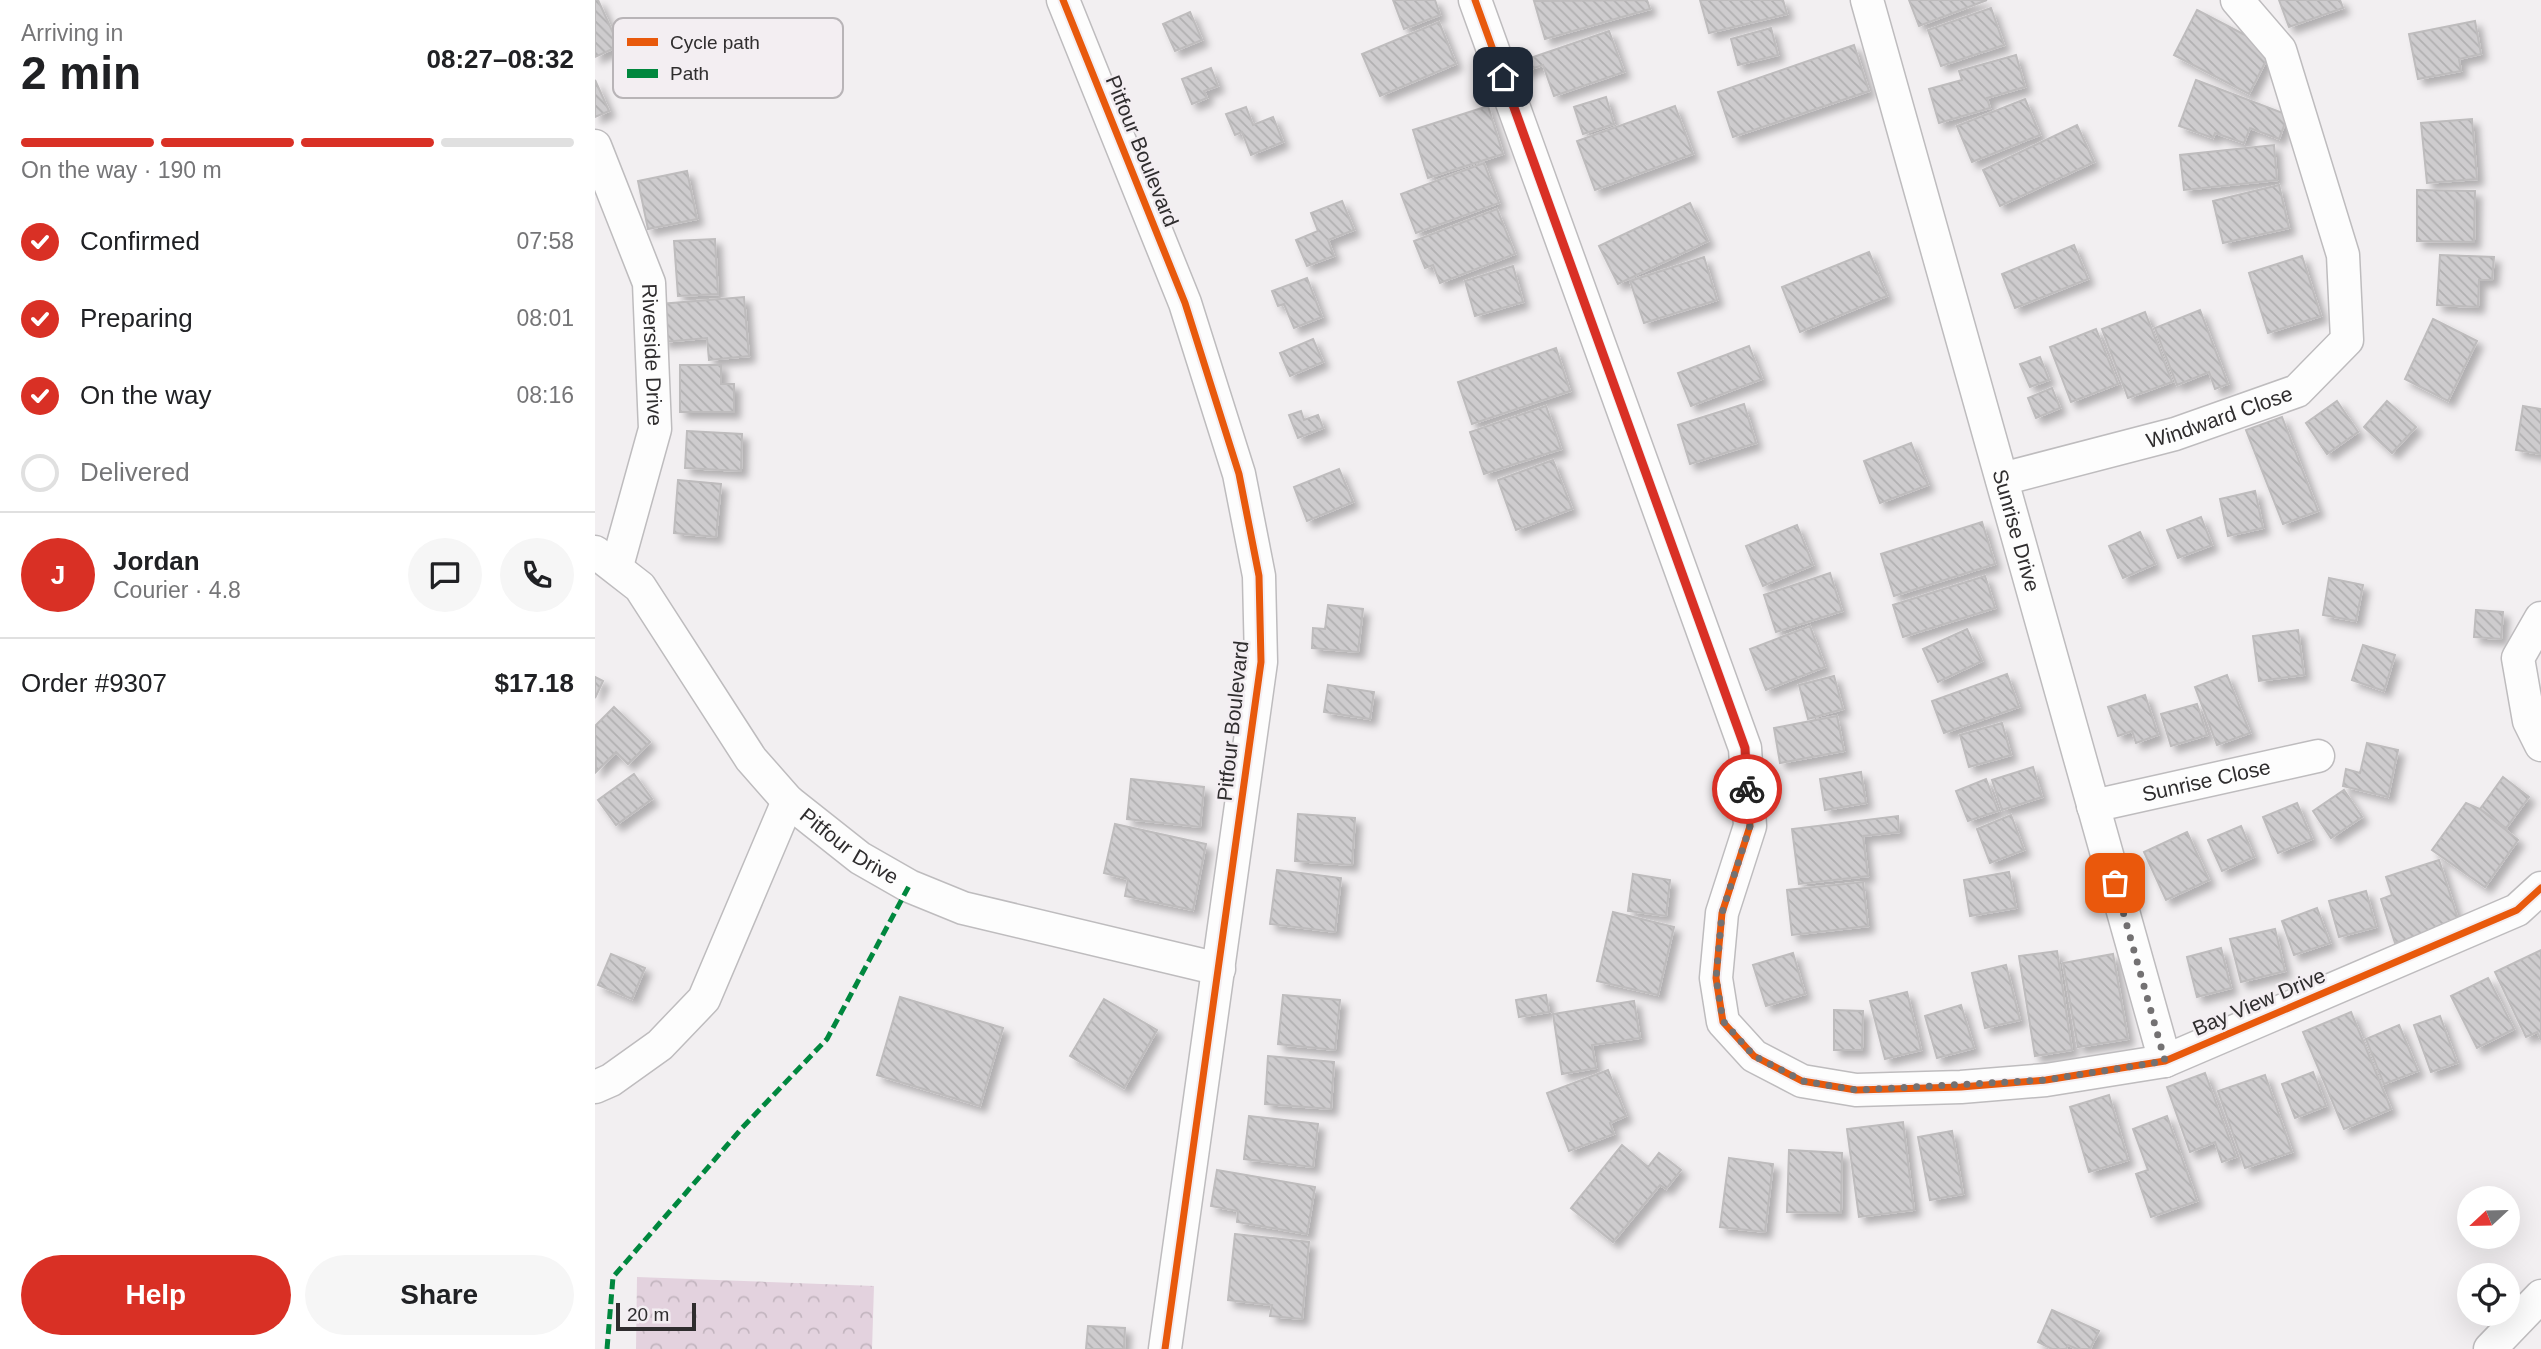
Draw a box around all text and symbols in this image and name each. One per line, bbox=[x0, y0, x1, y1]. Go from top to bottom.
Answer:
legend bbox=[613, 18, 843, 98]
text: Arriving in bbox=[21, 20, 123, 46]
text: Cycle path bbox=[670, 32, 760, 53]
text: 08:27–08:32 bbox=[427, 44, 574, 74]
text: 2 min bbox=[21, 47, 141, 99]
pin bbox=[1473, 47, 1533, 107]
icon: home bbox=[1484, 58, 1522, 96]
text: Path bbox=[670, 63, 709, 84]
street label: Pitfour Boulevard bbox=[1102, 72, 1183, 230]
text: On the way · 190 m bbox=[21, 157, 222, 183]
icon: check bbox=[21, 223, 59, 261]
text: Confirmed bbox=[80, 226, 200, 256]
text: 07:58 bbox=[516, 228, 574, 254]
street label: Riverside Drive bbox=[638, 283, 667, 426]
icon: check bbox=[21, 300, 59, 338]
text: Preparing bbox=[80, 303, 193, 333]
text: 08:01 bbox=[516, 305, 574, 331]
icon: check bbox=[21, 377, 59, 415]
text: On the way bbox=[80, 380, 212, 410]
text: 08:16 bbox=[516, 382, 574, 408]
street label: Windward Close bbox=[2144, 382, 2295, 452]
text: Delivered bbox=[80, 457, 190, 487]
street label: Sunrise Drive bbox=[1988, 467, 2045, 594]
button: chat bbox=[408, 538, 482, 612]
button: phone bbox=[500, 538, 574, 612]
text: Jordan bbox=[113, 546, 200, 576]
text: J bbox=[51, 560, 65, 590]
text: Courier · 4.8 bbox=[113, 577, 241, 603]
street label: Pitfour Boulevard bbox=[1213, 640, 1252, 802]
text: Order #9307 bbox=[21, 668, 167, 698]
text: $17.18 bbox=[494, 668, 574, 698]
courier bbox=[1712, 754, 1782, 824]
street label: Sunrise Close bbox=[2140, 755, 2272, 806]
icon: bike bbox=[1728, 770, 1766, 808]
street label: Pitfour Drive bbox=[796, 803, 903, 889]
pin bbox=[2085, 853, 2145, 913]
icon: bag bbox=[2096, 864, 2134, 902]
street label: Bay View Drive bbox=[2189, 963, 2329, 1040]
north arrow bbox=[2457, 1186, 2520, 1250]
map controls bbox=[2457, 1186, 2520, 1326]
button: Help bbox=[21, 1255, 291, 1335]
button: Share bbox=[305, 1255, 574, 1335]
button: locate bbox=[2457, 1263, 2520, 1326]
scale bar bbox=[616, 1300, 697, 1332]
text: 20 m bbox=[627, 1304, 669, 1325]

